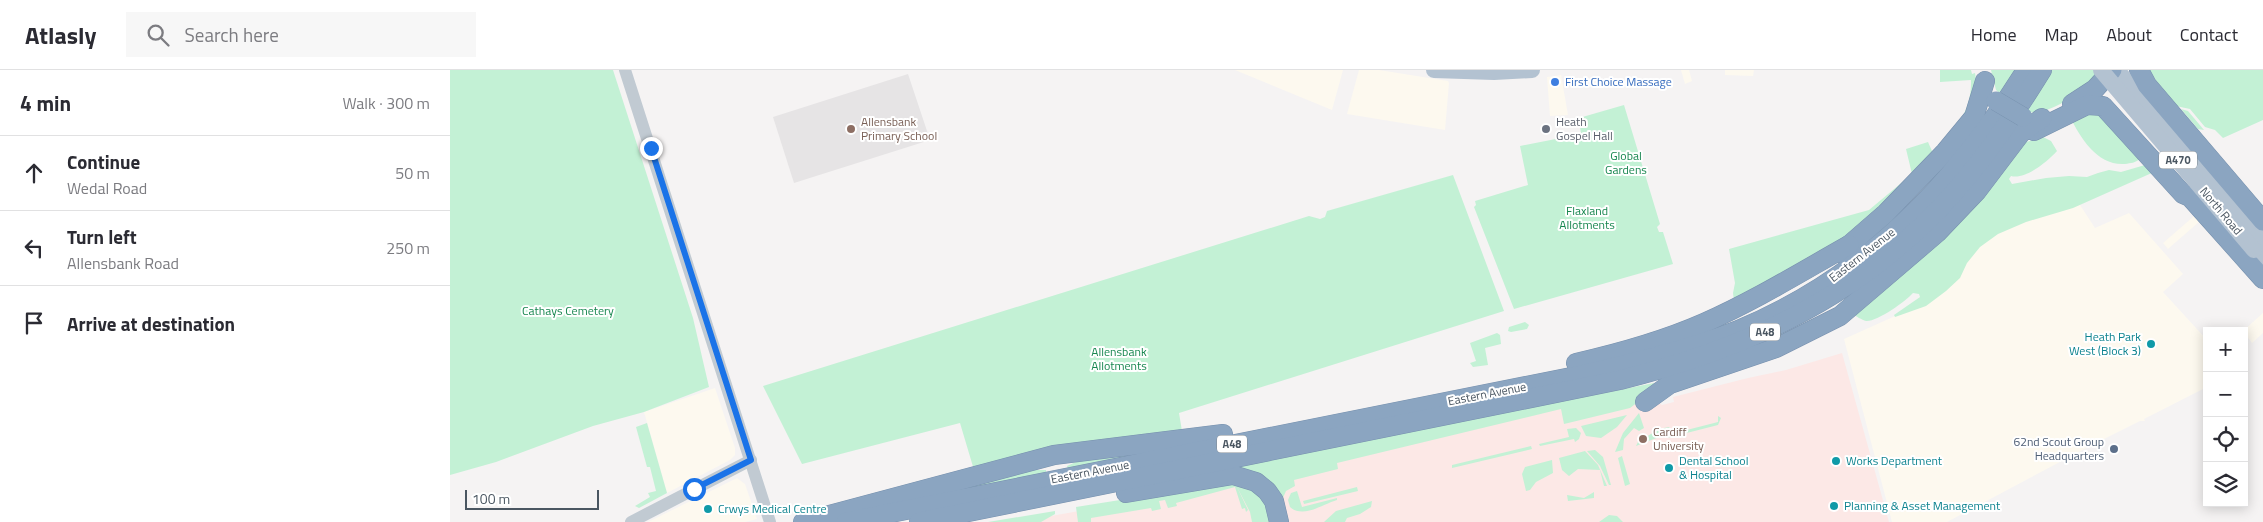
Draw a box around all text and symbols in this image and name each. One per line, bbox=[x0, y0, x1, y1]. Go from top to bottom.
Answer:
search box bbox=[126, 12, 476, 57]
text: Atlasly bbox=[25, 17, 96, 53]
text: Search here bbox=[184, 20, 279, 49]
icon: search bbox=[144, 21, 172, 49]
text: Home bbox=[1971, 21, 2017, 48]
text: Map bbox=[2045, 21, 2078, 48]
text: About bbox=[2106, 21, 2152, 48]
text: Contact bbox=[2180, 21, 2238, 48]
place label: First Choice Massage bbox=[1565, 72, 1672, 91]
marker: First Choice Massage bbox=[1549, 76, 1561, 88]
text: 4 min bbox=[20, 87, 71, 119]
text: Walk · 300 m bbox=[342, 91, 430, 115]
place label: Allensbank Primary School bbox=[861, 112, 937, 145]
place label: Heath Gospel Hall bbox=[1556, 112, 1613, 145]
marker: Allensbank Primary School bbox=[845, 123, 857, 135]
marker: Heath Gospel Hall bbox=[1540, 123, 1552, 135]
route end bbox=[640, 137, 663, 160]
park label: Global Gardens bbox=[1605, 146, 1647, 179]
text: Continue bbox=[67, 147, 140, 176]
road number: A470 bbox=[2159, 152, 2197, 168]
icon: ahead bbox=[20, 159, 48, 187]
text: 50 m bbox=[395, 161, 430, 185]
text: Wedal Road bbox=[67, 176, 147, 200]
street label: North Road bbox=[2196, 182, 2247, 239]
park label: Flaxland Allotments bbox=[1559, 201, 1615, 234]
text: Turn left bbox=[67, 222, 137, 251]
street label: Eastern Avenue bbox=[1825, 223, 1899, 286]
icon: left bbox=[20, 234, 48, 262]
text: 250 m bbox=[386, 236, 430, 260]
text: Allensbank Road bbox=[67, 251, 179, 275]
park label: Cathays Cemetery bbox=[522, 301, 614, 320]
icon: arrive bbox=[20, 309, 48, 337]
text: Arrive at destination bbox=[67, 309, 235, 338]
road number: A48 bbox=[1750, 323, 1780, 340]
place label: Heath Park West (Block 3) bbox=[2069, 327, 2141, 360]
map controls bbox=[2203, 327, 2248, 507]
button: + bbox=[2203, 327, 2248, 372]
marker: Heath Park West (Block 3) bbox=[2145, 338, 2157, 350]
park label: Allensbank Allotments bbox=[1091, 342, 1147, 375]
button: − bbox=[2203, 372, 2248, 417]
street label: Eastern Avenue bbox=[1446, 377, 1528, 410]
button: locate bbox=[2203, 417, 2248, 462]
place label: Cardiff University bbox=[1653, 422, 1704, 455]
place label: 62nd Scout Group Headquarters bbox=[2013, 432, 2104, 465]
marker: Cardiff University bbox=[1637, 433, 1649, 445]
road number: A48 bbox=[1217, 436, 1247, 452]
marker: 62nd Scout Group Headquarters bbox=[2108, 443, 2120, 455]
place label: Dental School & Hospital bbox=[1679, 451, 1748, 484]
place label: Works Department bbox=[1846, 451, 1943, 470]
street label: Eastern Avenue bbox=[1049, 455, 1131, 488]
marker: Works Department bbox=[1830, 455, 1842, 467]
marker: Dental School & Hospital bbox=[1663, 462, 1675, 474]
button: layers bbox=[2203, 462, 2248, 507]
route start bbox=[683, 478, 706, 501]
scale bar bbox=[465, 487, 599, 510]
text: 100 m bbox=[472, 488, 510, 509]
place label: Planning & Asset Management bbox=[1844, 496, 2001, 515]
place label: Crwys Medical Centre bbox=[718, 499, 827, 518]
marker: Planning & Asset Management bbox=[1828, 500, 1840, 512]
marker: Crwys Medical Centre bbox=[702, 503, 714, 515]

